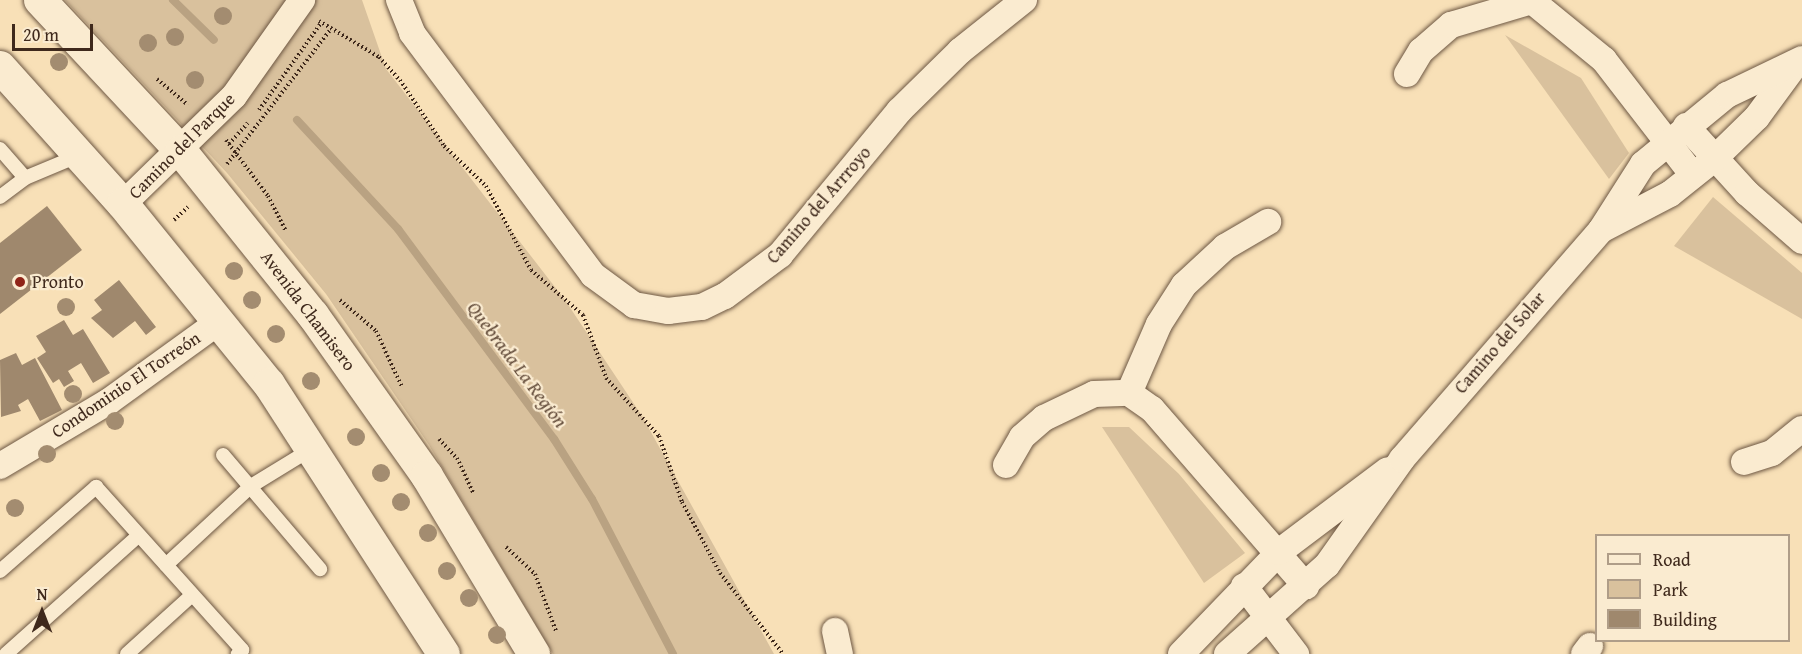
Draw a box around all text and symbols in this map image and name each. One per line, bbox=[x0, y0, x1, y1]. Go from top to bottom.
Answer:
scale bar bbox=[15, 12, 96, 50]
text: 20 m bbox=[23, 21, 59, 48]
street label: Camino del Parque bbox=[124, 88, 240, 204]
street label: Camino del Arrroyo bbox=[762, 142, 876, 268]
street label: Avenida Chamisero bbox=[256, 247, 360, 375]
place label: Pronto bbox=[32, 271, 84, 293]
marker: Pronto bbox=[13, 275, 27, 289]
street label: Camino del Solar bbox=[1450, 288, 1550, 398]
water label: Quebrada La Región bbox=[463, 296, 573, 432]
street label: Condominio El Torreón bbox=[47, 327, 205, 443]
legend bbox=[1595, 534, 1790, 642]
text: Road bbox=[1653, 546, 1691, 573]
text: Park bbox=[1653, 576, 1688, 603]
north arrow bbox=[12, 582, 72, 642]
text: N bbox=[37, 582, 47, 606]
text: Building bbox=[1653, 606, 1717, 633]

